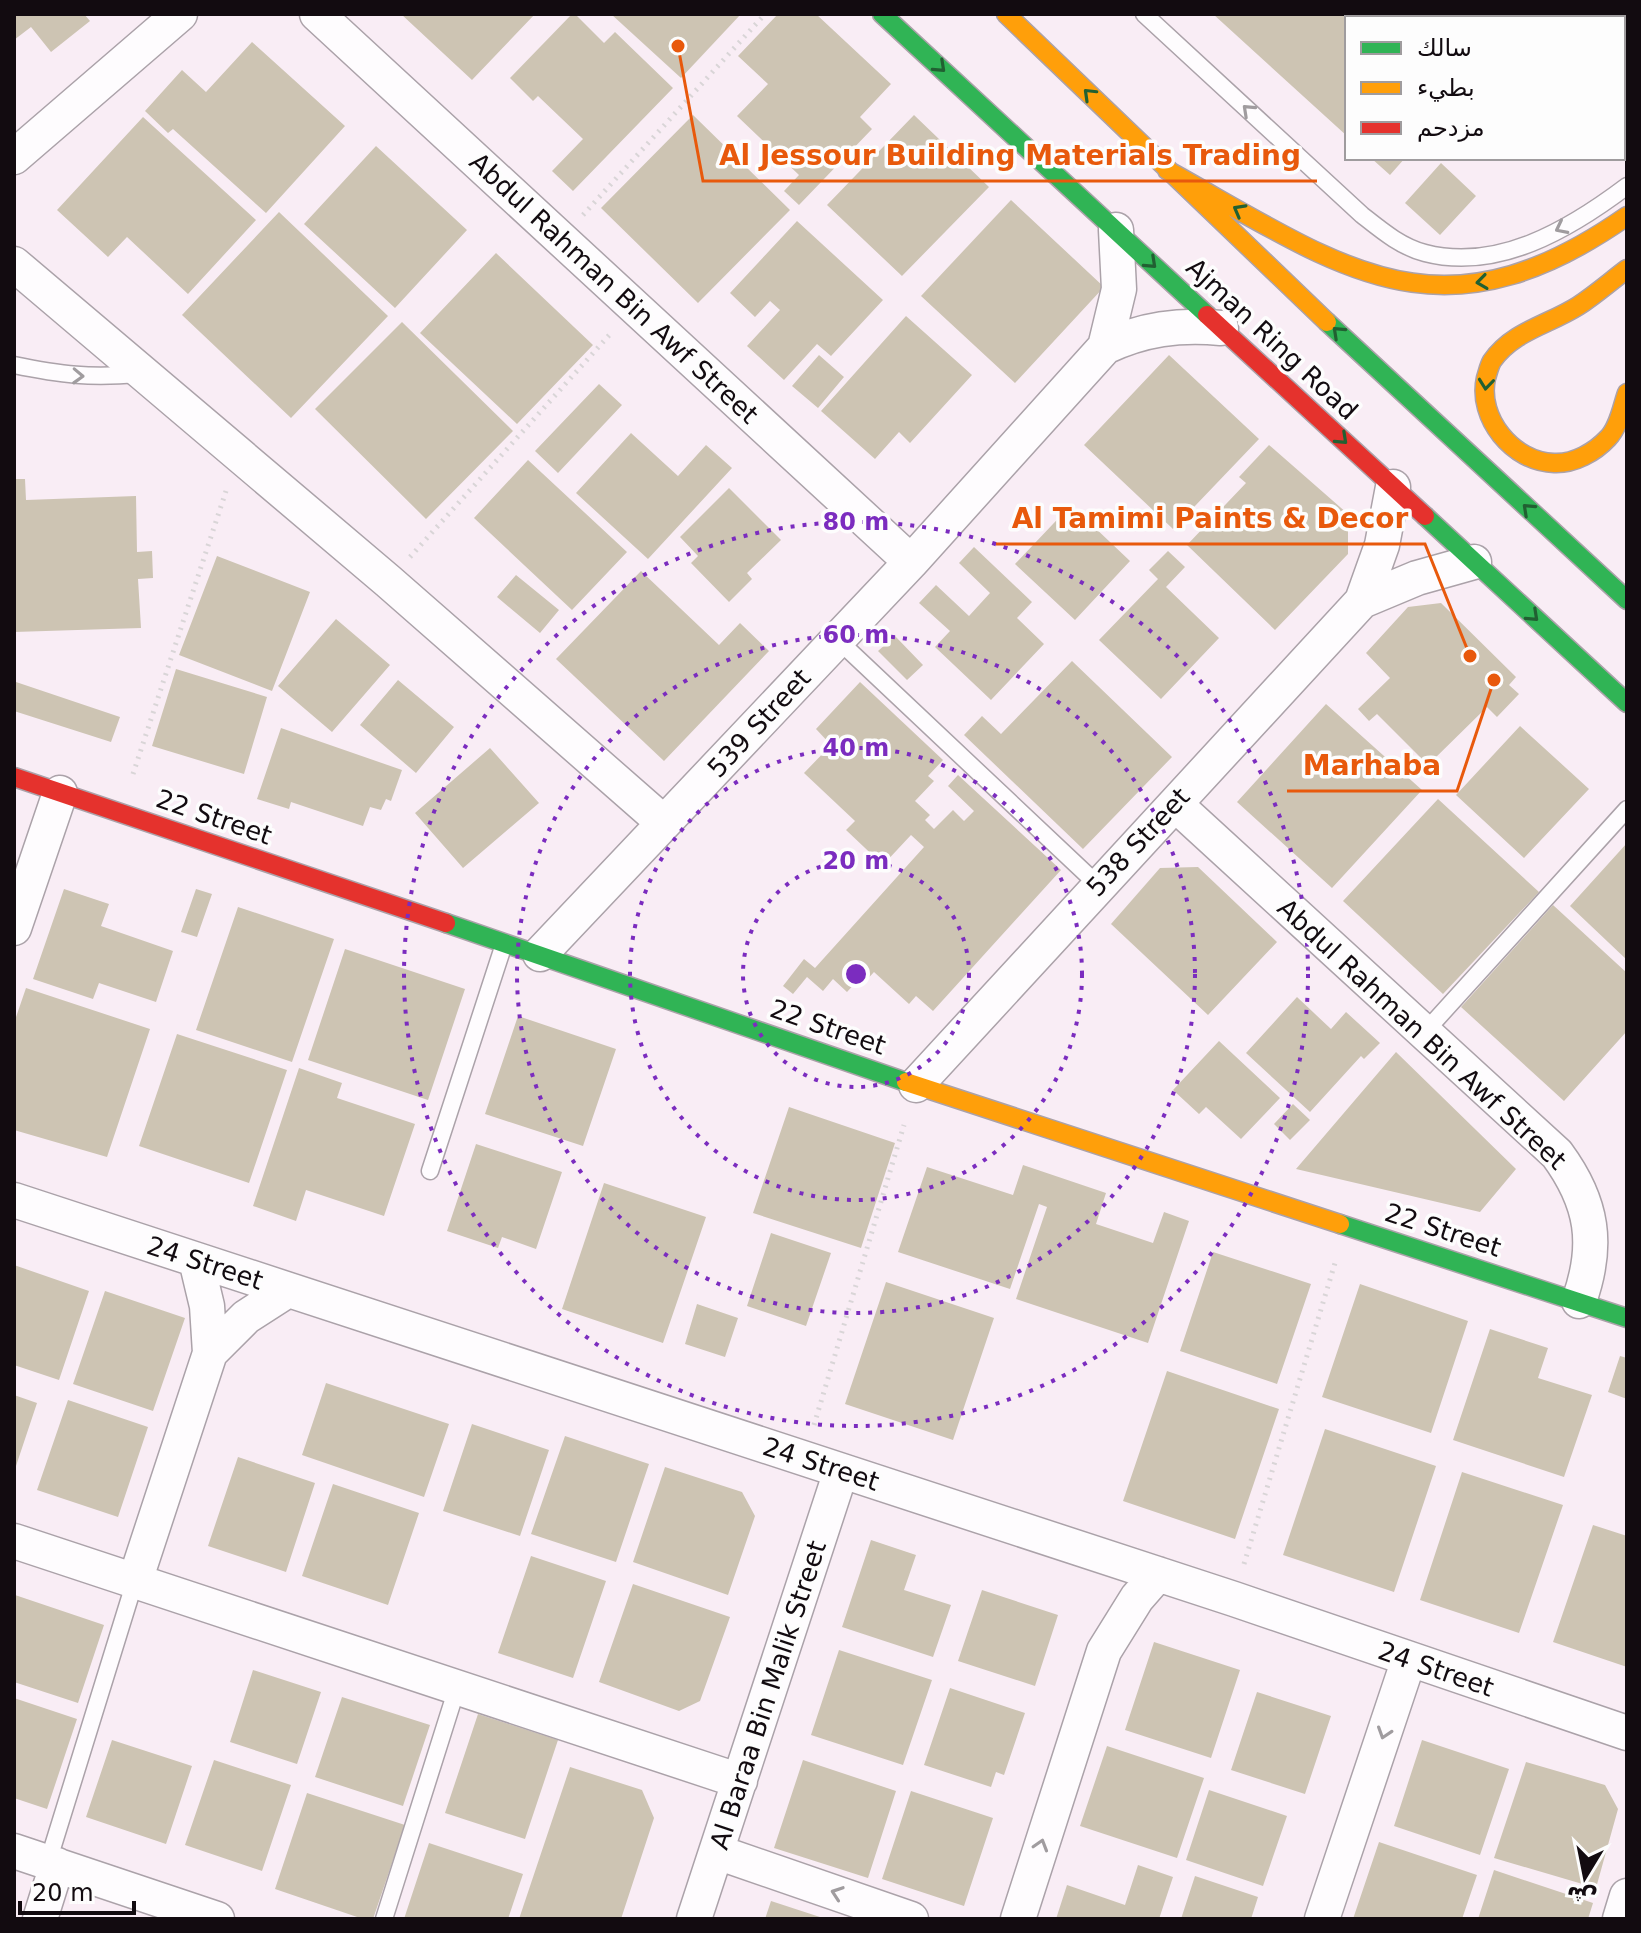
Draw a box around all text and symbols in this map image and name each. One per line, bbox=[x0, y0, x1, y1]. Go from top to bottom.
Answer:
legend bbox=[1345, 16, 1625, 160]
text: سالك bbox=[1417, 34, 1472, 62]
one-way arrow bbox=[930, 57, 945, 71]
text: بطيء bbox=[1417, 74, 1475, 102]
one-way arrow bbox=[1084, 89, 1098, 104]
one-way arrow bbox=[1242, 105, 1257, 119]
text: مزدحم bbox=[1417, 114, 1485, 142]
callout: Al Jessour Building Materials Trading bbox=[703, 129, 1317, 181]
text: Al Jessour Building Materials Trading bbox=[719, 139, 1301, 172]
street label: Abdul Rahman Bin Awf Street bbox=[464, 146, 764, 430]
one-way arrow bbox=[1233, 204, 1248, 220]
one-way arrow bbox=[1554, 218, 1569, 233]
street label: Ajman Ring Road bbox=[1180, 252, 1364, 426]
one-way arrow bbox=[1142, 253, 1156, 268]
one-way arrow bbox=[1475, 273, 1489, 290]
one-way arrow bbox=[1333, 327, 1347, 342]
one-way arrow bbox=[72, 367, 85, 384]
one-way arrow bbox=[1478, 378, 1495, 391]
one-way arrow bbox=[1332, 430, 1347, 444]
callout: Al Tamimi Paints & Decor bbox=[996, 492, 1425, 544]
text: Al Tamimi Paints & Decor bbox=[1012, 502, 1409, 535]
one-way arrow bbox=[1523, 505, 1538, 519]
text: 80 m bbox=[823, 508, 889, 536]
one-way arrow bbox=[1523, 606, 1538, 620]
text: 60 m bbox=[823, 621, 889, 649]
street label: 539 Street bbox=[701, 663, 817, 783]
text: 40 m bbox=[823, 734, 889, 762]
callout: Marhaba bbox=[1287, 739, 1457, 791]
text: Marhaba bbox=[1303, 749, 1441, 782]
street label: 538 Street bbox=[1080, 782, 1196, 902]
street label: 22 Street bbox=[152, 783, 276, 851]
text: 20 m bbox=[823, 847, 889, 875]
street label: Abdul Rahman Bin Awf Street bbox=[1272, 892, 1572, 1176]
centre of rings bbox=[842, 960, 870, 988]
street label: 22 Street bbox=[766, 993, 890, 1061]
street label: 22 Street bbox=[1381, 1197, 1505, 1263]
street label: 24 Street bbox=[143, 1230, 267, 1296]
street label: 24 Street bbox=[759, 1431, 883, 1497]
street label: Al Baraa Bin Malik Street bbox=[704, 1537, 832, 1853]
street label: 24 Street bbox=[1374, 1635, 1498, 1703]
one-way arrow bbox=[1377, 1726, 1393, 1740]
north arrow bbox=[1545, 1837, 1625, 1917]
one-way arrow bbox=[1032, 1838, 1048, 1852]
scale bar bbox=[20, 1865, 134, 1915]
text: 20 m bbox=[32, 1879, 94, 1907]
text: ش bbox=[1564, 1881, 1599, 1911]
one-way arrow bbox=[831, 1887, 845, 1903]

